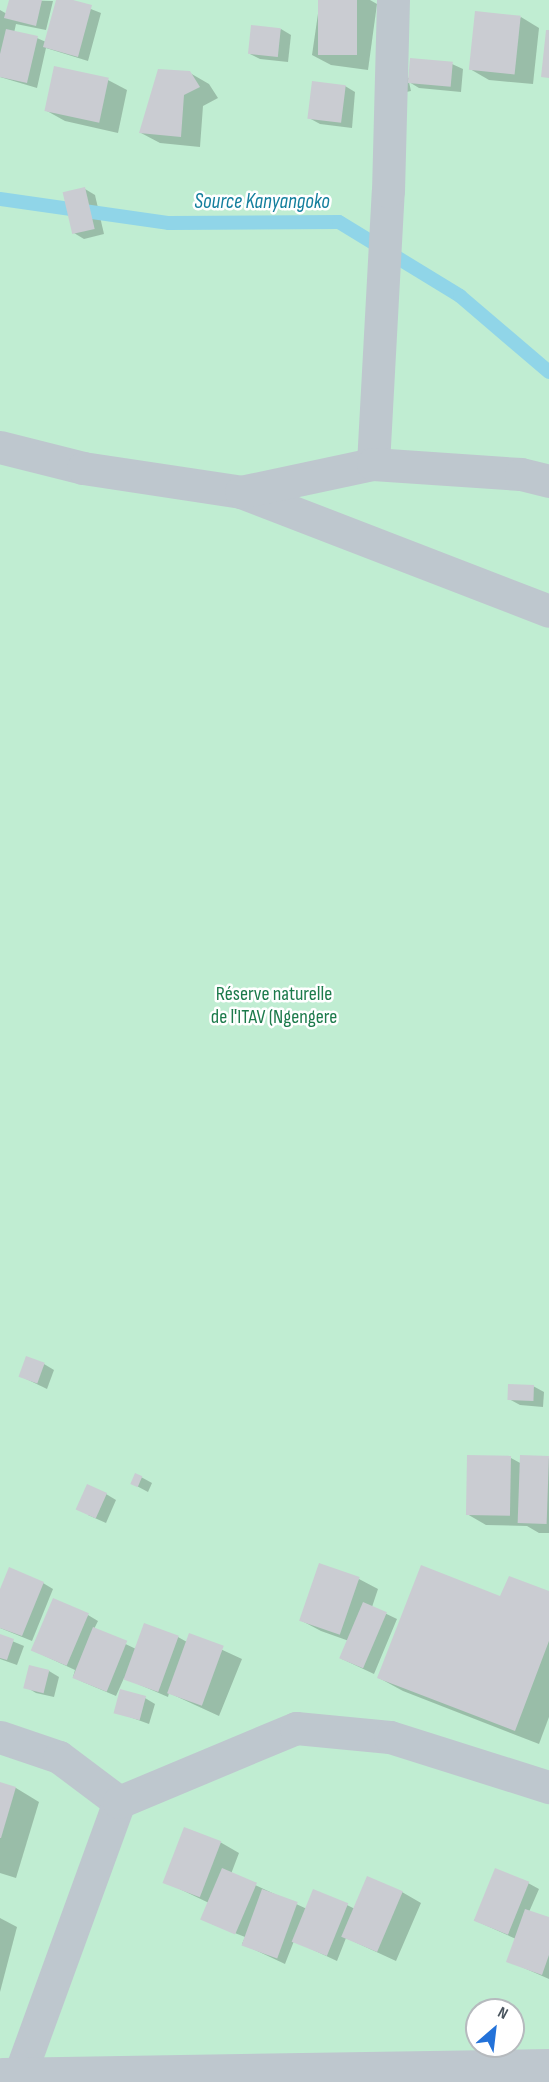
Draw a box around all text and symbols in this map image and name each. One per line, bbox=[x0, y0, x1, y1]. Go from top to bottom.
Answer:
water label: Source Kanyangoko bbox=[194, 189, 330, 215]
park label: Réserve naturelle de l'ITAV (Ngengere bbox=[211, 982, 337, 1029]
north arrow bbox=[465, 1998, 525, 2058]
text: N bbox=[495, 2003, 511, 2024]

